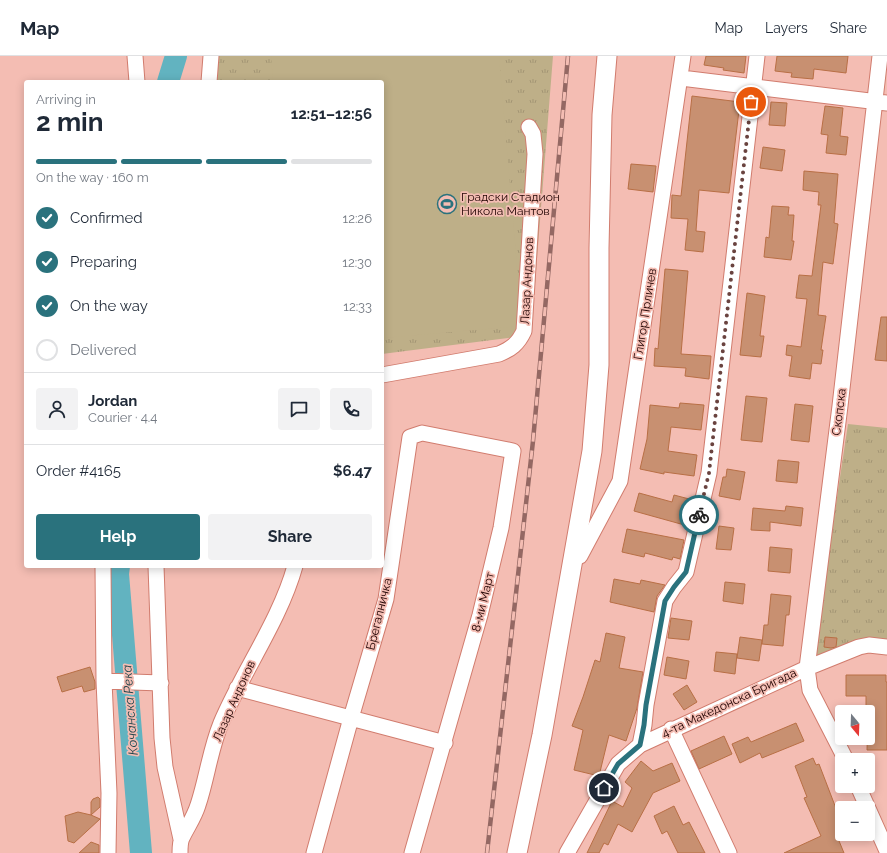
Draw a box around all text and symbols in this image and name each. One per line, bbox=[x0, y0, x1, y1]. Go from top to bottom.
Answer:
text: Map bbox=[20, 17, 59, 39]
text: Map bbox=[715, 20, 743, 36]
text: Layers bbox=[765, 20, 808, 36]
text: Share bbox=[830, 20, 867, 36]
pin bbox=[734, 85, 768, 119]
icon: bag bbox=[740, 91, 762, 113]
text: Arriving in bbox=[36, 92, 96, 107]
text: 12:51–12:56 bbox=[291, 105, 372, 123]
text: 2 min bbox=[36, 107, 103, 137]
text: On the way · 160 m bbox=[36, 170, 149, 185]
place label: Градски Стадион Никола Мантов bbox=[461, 190, 560, 218]
sports icon: Градски Стадион Никола Мантов bbox=[436, 193, 458, 215]
icon: check bbox=[36, 207, 58, 229]
text: Confirmed bbox=[70, 209, 143, 227]
text: 12:26 bbox=[343, 211, 372, 226]
street label: Лазар Андонов bbox=[518, 237, 536, 325]
icon: check bbox=[36, 251, 58, 273]
text: Preparing bbox=[70, 253, 137, 271]
text: 12:30 bbox=[342, 255, 372, 270]
street label: Глигор Прличев bbox=[631, 267, 659, 361]
icon: check bbox=[36, 295, 58, 317]
text: On the way bbox=[70, 297, 148, 315]
text: 12:33 bbox=[343, 299, 372, 314]
text: Delivered bbox=[70, 341, 137, 359]
button: person bbox=[36, 388, 78, 430]
button: chat bbox=[278, 388, 320, 430]
button: phone bbox=[330, 388, 372, 430]
street label: Скопска bbox=[829, 388, 849, 436]
text: Jordan bbox=[88, 392, 137, 410]
text: Courier · 4.4 bbox=[88, 410, 157, 425]
text: Order #4165 bbox=[36, 462, 121, 480]
text: $6.47 bbox=[333, 462, 372, 480]
courier bbox=[679, 495, 719, 535]
icon: bike bbox=[688, 504, 710, 526]
button: Help bbox=[36, 514, 200, 560]
button: Share bbox=[208, 514, 372, 560]
street label: 8-ми Март bbox=[469, 570, 497, 633]
street label: Брегалничка bbox=[363, 577, 395, 651]
street label: Лазар Андонов bbox=[210, 658, 258, 744]
water label: Кочанска Река bbox=[119, 664, 141, 756]
street label: 4-та Македонска Бригада bbox=[659, 666, 799, 740]
north arrow bbox=[835, 705, 875, 745]
map controls bbox=[835, 705, 875, 841]
button: + bbox=[835, 753, 875, 793]
pin bbox=[587, 771, 621, 805]
icon: home bbox=[593, 777, 615, 799]
button: − bbox=[835, 801, 875, 841]

